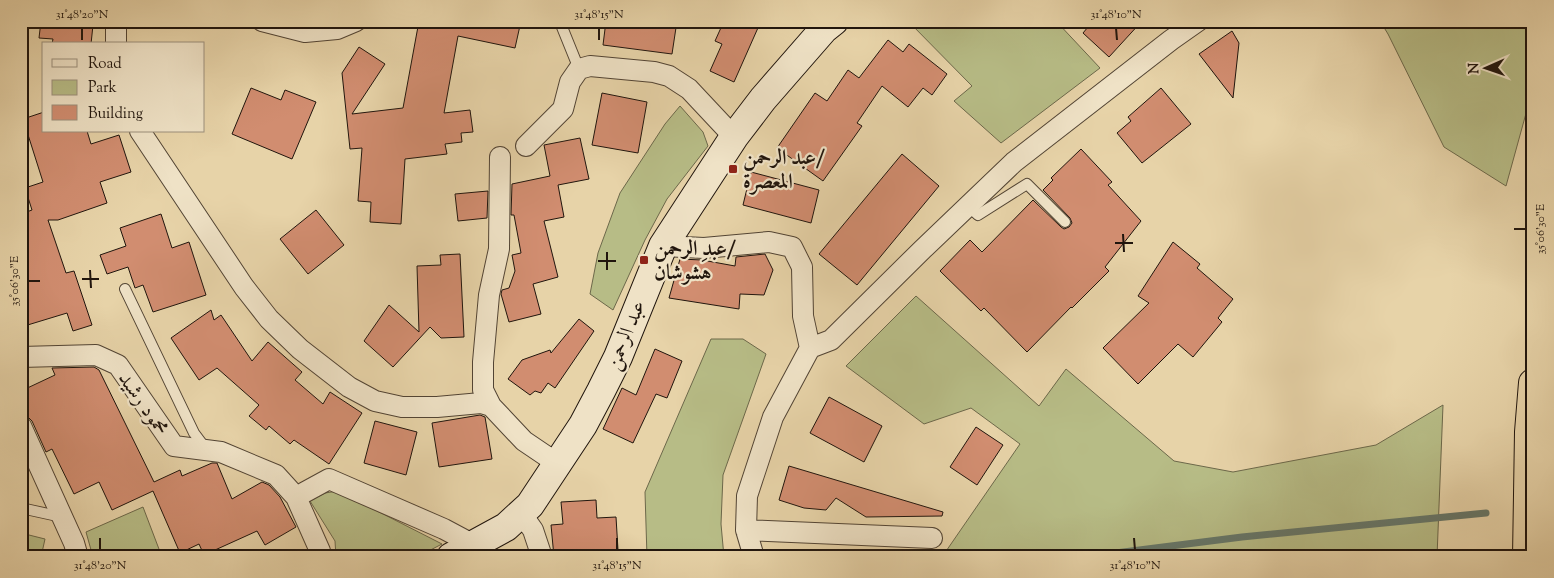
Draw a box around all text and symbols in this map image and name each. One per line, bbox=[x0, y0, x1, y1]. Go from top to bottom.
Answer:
text: 31°48'20"N bbox=[56, 6, 109, 24]
text: 31°48'15"N bbox=[574, 6, 624, 24]
text: 31°48'10"N bbox=[1090, 6, 1142, 24]
legend bbox=[42, 42, 205, 132]
north arrow bbox=[1462, 42, 1512, 92]
text: Road bbox=[88, 54, 122, 75]
text: N bbox=[1465, 62, 1485, 74]
text: Park bbox=[88, 78, 117, 99]
text: Building bbox=[88, 104, 143, 125]
place label: عبد الرحمن/ المعصرة bbox=[743, 144, 825, 198]
marker: عبد الرحمن/ المعصرة bbox=[727, 163, 739, 175]
text: 35°06'30"E bbox=[1532, 203, 1550, 254]
place label: عبد الرحمن/ هَشوشان bbox=[654, 235, 736, 289]
marker: عبد الرحمن/ هَشوشان bbox=[638, 254, 650, 266]
text: 35°06'30"E bbox=[6, 255, 24, 306]
street label: عبد الرحمن bbox=[599, 296, 654, 375]
street label: محمود رشيد bbox=[109, 366, 175, 442]
text: 31°48'20"N bbox=[74, 557, 127, 575]
text: 31°48'15"N bbox=[592, 557, 642, 575]
text: 31°48'10"N bbox=[1109, 557, 1161, 575]

